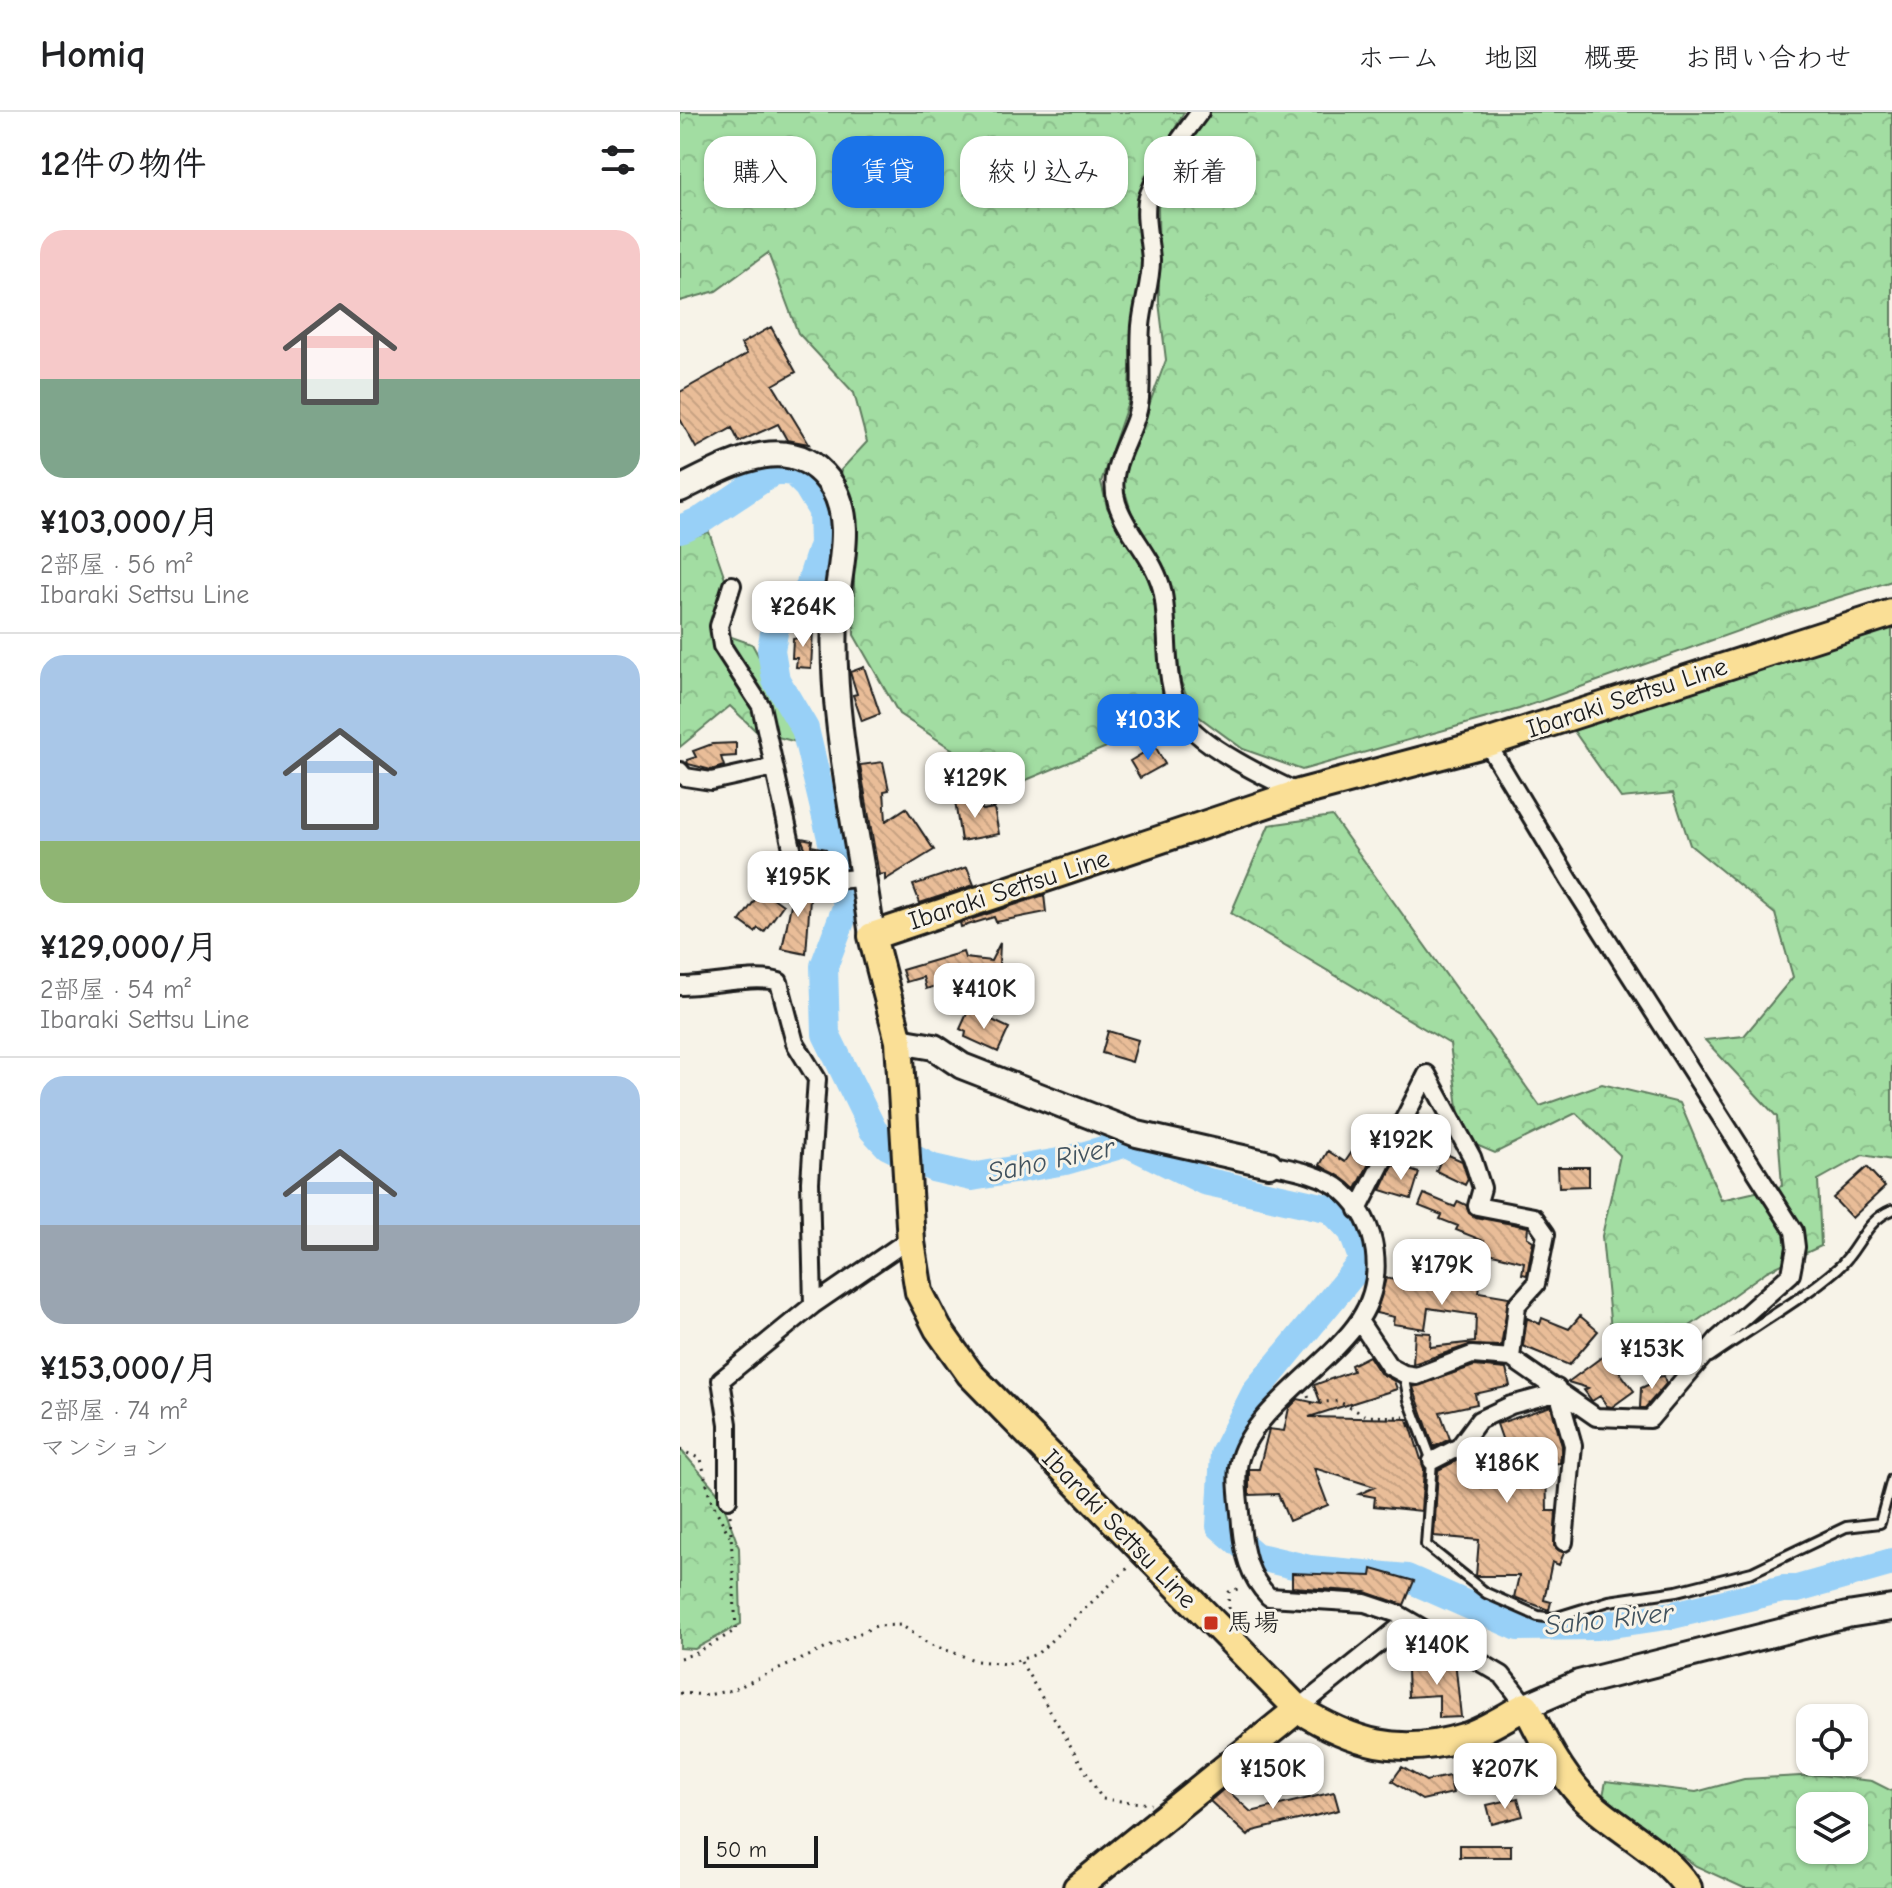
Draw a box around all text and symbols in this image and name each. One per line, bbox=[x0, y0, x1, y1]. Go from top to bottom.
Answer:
text: Homiq bbox=[40, 33, 146, 77]
text: ホーム bbox=[1357, 42, 1440, 74]
text: 地図 bbox=[1484, 42, 1540, 74]
text: 概要 bbox=[1584, 42, 1640, 74]
text: お問い合わせ bbox=[1684, 42, 1852, 74]
chip: 購入 bbox=[704, 136, 816, 208]
chip: 賃貸 bbox=[832, 136, 944, 208]
chip: 絞り込み bbox=[960, 136, 1128, 208]
chip: 新着 bbox=[1144, 136, 1256, 208]
icon: filters bbox=[596, 138, 640, 182]
text: 12件の物件 bbox=[40, 144, 206, 184]
icon: home bbox=[268, 282, 412, 426]
text: ¥103,000/月 bbox=[40, 502, 220, 542]
text: 2部屋 · 56 m² bbox=[40, 550, 192, 580]
text: Ibaraki Settsu Line bbox=[40, 580, 249, 610]
pin: ¥264K bbox=[747, 581, 859, 649]
text: ¥264K bbox=[770, 592, 836, 622]
street label: Ibaraki Settsu Line bbox=[1523, 651, 1731, 745]
pin: ¥103K bbox=[1092, 694, 1204, 762]
text: ¥103K bbox=[1115, 705, 1181, 735]
icon: home bbox=[268, 707, 412, 851]
pin: ¥129K bbox=[919, 752, 1031, 820]
text: ¥129K bbox=[943, 763, 1007, 793]
street label: Ibaraki Settsu Line bbox=[905, 843, 1113, 937]
pin: ¥195K bbox=[742, 851, 854, 919]
text: ¥195K bbox=[765, 862, 831, 892]
text: ¥129,000/月 bbox=[40, 927, 219, 967]
pin: ¥410K bbox=[928, 963, 1040, 1031]
text: ¥410K bbox=[952, 974, 1016, 1004]
text: 2部屋 · 54 m² bbox=[40, 975, 191, 1005]
text: Ibaraki Settsu Line bbox=[40, 1005, 249, 1035]
pin: ¥192K bbox=[1345, 1114, 1457, 1182]
text: ¥192K bbox=[1369, 1125, 1433, 1155]
icon: home bbox=[268, 1128, 412, 1272]
water label: Saho River bbox=[985, 1131, 1119, 1189]
pin: ¥179K bbox=[1386, 1239, 1498, 1307]
text: ¥179K bbox=[1411, 1250, 1473, 1280]
pin: ¥153K bbox=[1596, 1323, 1708, 1391]
text: ¥153K bbox=[1620, 1334, 1684, 1364]
text: ¥153,000/月 bbox=[40, 1348, 219, 1388]
text: 2部屋 · 74 m² bbox=[40, 1396, 187, 1426]
text: マンション bbox=[40, 1433, 169, 1463]
pin: ¥186K bbox=[1451, 1437, 1563, 1505]
street label: Ibaraki Settsu Line bbox=[1036, 1443, 1202, 1615]
text: ¥186K bbox=[1475, 1448, 1539, 1478]
water label: Saho River bbox=[1543, 1596, 1677, 1642]
place label: 馬場 bbox=[1227, 1608, 1279, 1638]
marker: 馬場 bbox=[1202, 1614, 1220, 1632]
pin: ¥140K bbox=[1381, 1619, 1493, 1687]
text: ¥140K bbox=[1405, 1630, 1469, 1660]
map controls bbox=[1796, 1704, 1868, 1864]
button: locate bbox=[1796, 1704, 1868, 1776]
pin: ¥150K bbox=[1217, 1743, 1329, 1811]
pin: ¥207K bbox=[1449, 1743, 1561, 1811]
text: ¥150K bbox=[1240, 1754, 1306, 1784]
text: ¥207K bbox=[1472, 1754, 1538, 1784]
button: layers bbox=[1796, 1792, 1868, 1864]
scale bar bbox=[704, 1832, 818, 1868]
text: 50 m bbox=[716, 1837, 767, 1863]

